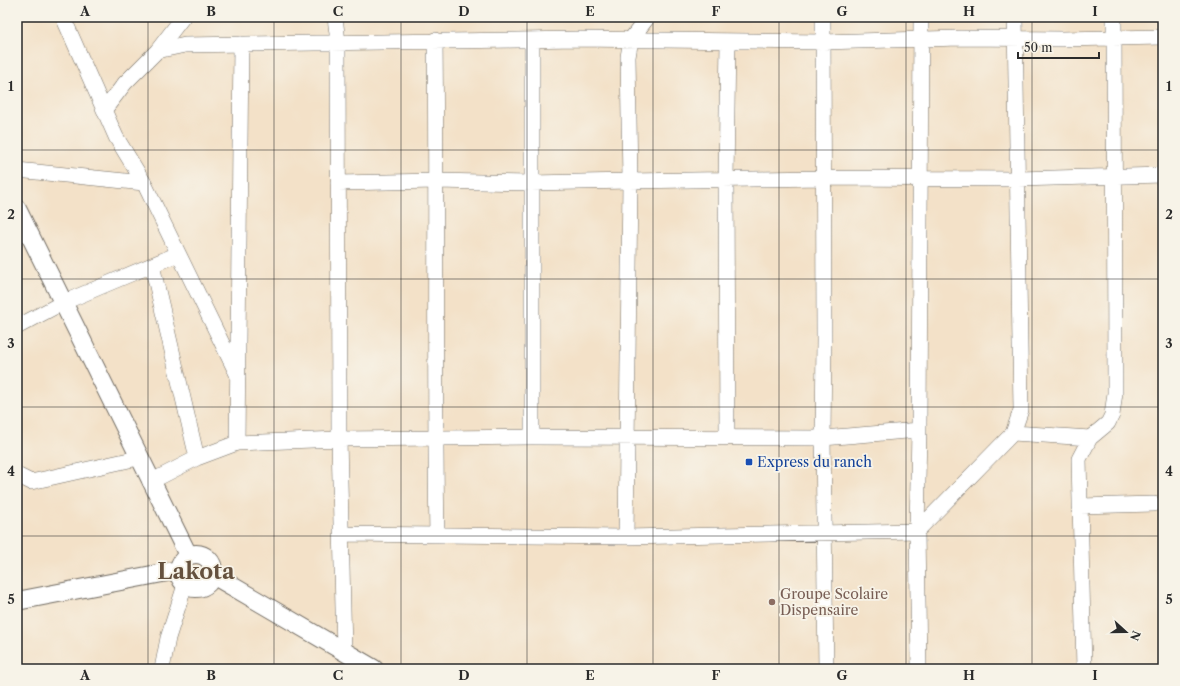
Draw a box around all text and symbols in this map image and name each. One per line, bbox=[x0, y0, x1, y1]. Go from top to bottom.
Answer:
text: A bbox=[79, 3, 91, 19]
text: B bbox=[206, 3, 216, 19]
text: C bbox=[333, 3, 343, 19]
text: D bbox=[458, 3, 470, 19]
text: E bbox=[585, 3, 595, 19]
text: F bbox=[712, 3, 721, 19]
text: G bbox=[836, 3, 848, 19]
text: H bbox=[963, 3, 975, 19]
text: I bbox=[1092, 3, 1098, 19]
scale bar bbox=[1018, 34, 1099, 60]
text: 50 m bbox=[1024, 40, 1053, 55]
text: 1 bbox=[8, 78, 14, 94]
text: 1 bbox=[1166, 78, 1172, 94]
text: 2 bbox=[7, 206, 15, 222]
text: 2 bbox=[1165, 206, 1173, 222]
text: 3 bbox=[7, 335, 15, 351]
text: 3 bbox=[1165, 335, 1173, 351]
place label: Express du ranch bbox=[757, 453, 872, 471]
marker: Express du ranch bbox=[744, 457, 754, 467]
text: 4 bbox=[7, 463, 15, 479]
text: 4 bbox=[1165, 463, 1173, 479]
district label: Lakota bbox=[157, 558, 235, 585]
place label: Groupe Scolaire Dispensaire bbox=[780, 585, 888, 619]
text: 5 bbox=[7, 591, 15, 607]
text: 5 bbox=[1165, 591, 1173, 607]
marker: Groupe Scolaire Dispensaire bbox=[767, 597, 777, 607]
north arrow bbox=[1106, 612, 1146, 652]
text: N bbox=[1127, 629, 1144, 643]
text: A bbox=[79, 667, 91, 683]
text: B bbox=[206, 667, 216, 683]
text: C bbox=[333, 667, 343, 683]
text: D bbox=[458, 667, 470, 683]
text: E bbox=[585, 667, 595, 683]
text: F bbox=[712, 667, 721, 683]
text: G bbox=[836, 667, 848, 683]
text: H bbox=[963, 667, 975, 683]
text: I bbox=[1092, 667, 1098, 683]

